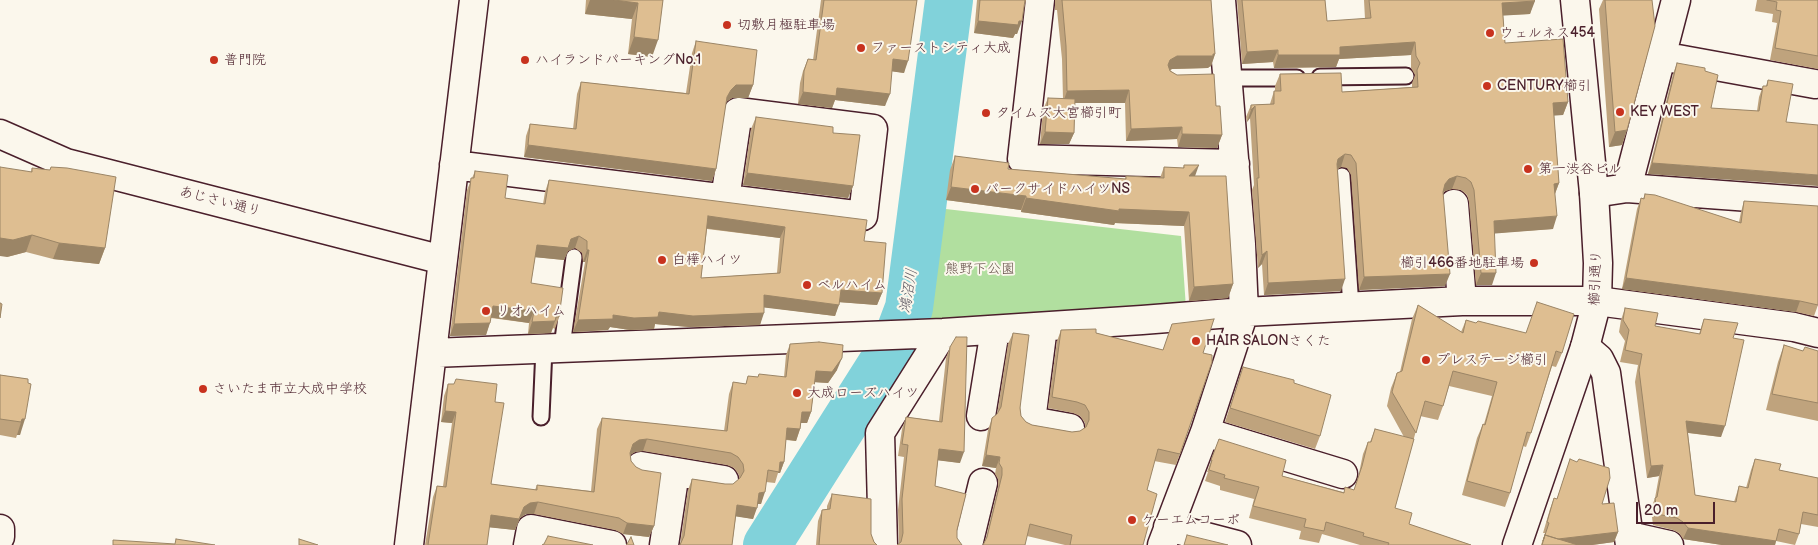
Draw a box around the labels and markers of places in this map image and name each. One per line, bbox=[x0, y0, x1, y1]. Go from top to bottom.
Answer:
place label: 切敷月極駐車場 bbox=[737, 17, 835, 33]
marker: 切敷月極駐車場 bbox=[721, 19, 733, 31]
place label: ウェルネス454 bbox=[1500, 25, 1595, 41]
marker: ウェルネス454 bbox=[1484, 27, 1496, 39]
place label: ファーストシティ大成 bbox=[871, 40, 1011, 56]
marker: ファーストシティ大成 bbox=[855, 42, 867, 54]
place label: 普門院 bbox=[224, 52, 266, 68]
place label: ハイランドパーキングNo.1 bbox=[535, 52, 701, 68]
marker: 普門院 bbox=[208, 54, 220, 66]
marker: ハイランドパーキングNo.1 bbox=[519, 54, 531, 66]
place label: CENTURY櫛引 bbox=[1497, 78, 1591, 94]
marker: CENTURY櫛引 bbox=[1481, 80, 1493, 92]
place label: KEY WEST bbox=[1630, 104, 1699, 120]
place label: タイムズ大宮櫛引町 bbox=[996, 105, 1122, 121]
marker: KEY WEST bbox=[1614, 106, 1626, 118]
marker: タイムズ大宮櫛引町 bbox=[980, 107, 992, 119]
place label: 第一渋谷ビル bbox=[1538, 161, 1622, 177]
marker: 第一渋谷ビル bbox=[1522, 163, 1534, 175]
place label: パークサイドハイツNS bbox=[985, 181, 1130, 197]
marker: パークサイドハイツNS bbox=[969, 183, 981, 195]
place label: 白樺ハイツ bbox=[672, 252, 742, 268]
marker: 白樺ハイツ bbox=[656, 254, 668, 266]
place label: 櫛引466番地駐車場 bbox=[1400, 255, 1524, 271]
marker: 櫛引466番地駐車場 bbox=[1528, 257, 1540, 269]
place label: ベルハイム bbox=[817, 277, 887, 293]
marker: ベルハイム bbox=[801, 279, 813, 291]
place label: リオハイム bbox=[496, 303, 566, 319]
marker: リオハイム bbox=[480, 305, 492, 317]
place label: HAIR SALONさくた bbox=[1206, 333, 1331, 349]
marker: HAIR SALONさくた bbox=[1190, 335, 1202, 347]
place label: プレステージ櫛引 bbox=[1436, 352, 1548, 368]
marker: プレステージ櫛引 bbox=[1420, 354, 1432, 366]
place label: さいたま市立大成中学校 bbox=[213, 381, 367, 397]
marker: さいたま市立大成中学校 bbox=[197, 383, 209, 395]
place label: 大成ローズハイツ bbox=[807, 385, 919, 401]
marker: 大成ローズハイツ bbox=[791, 387, 803, 399]
place label: ケーエムコーポ bbox=[1142, 512, 1240, 528]
marker: ケーエムコーポ bbox=[1126, 514, 1138, 526]

